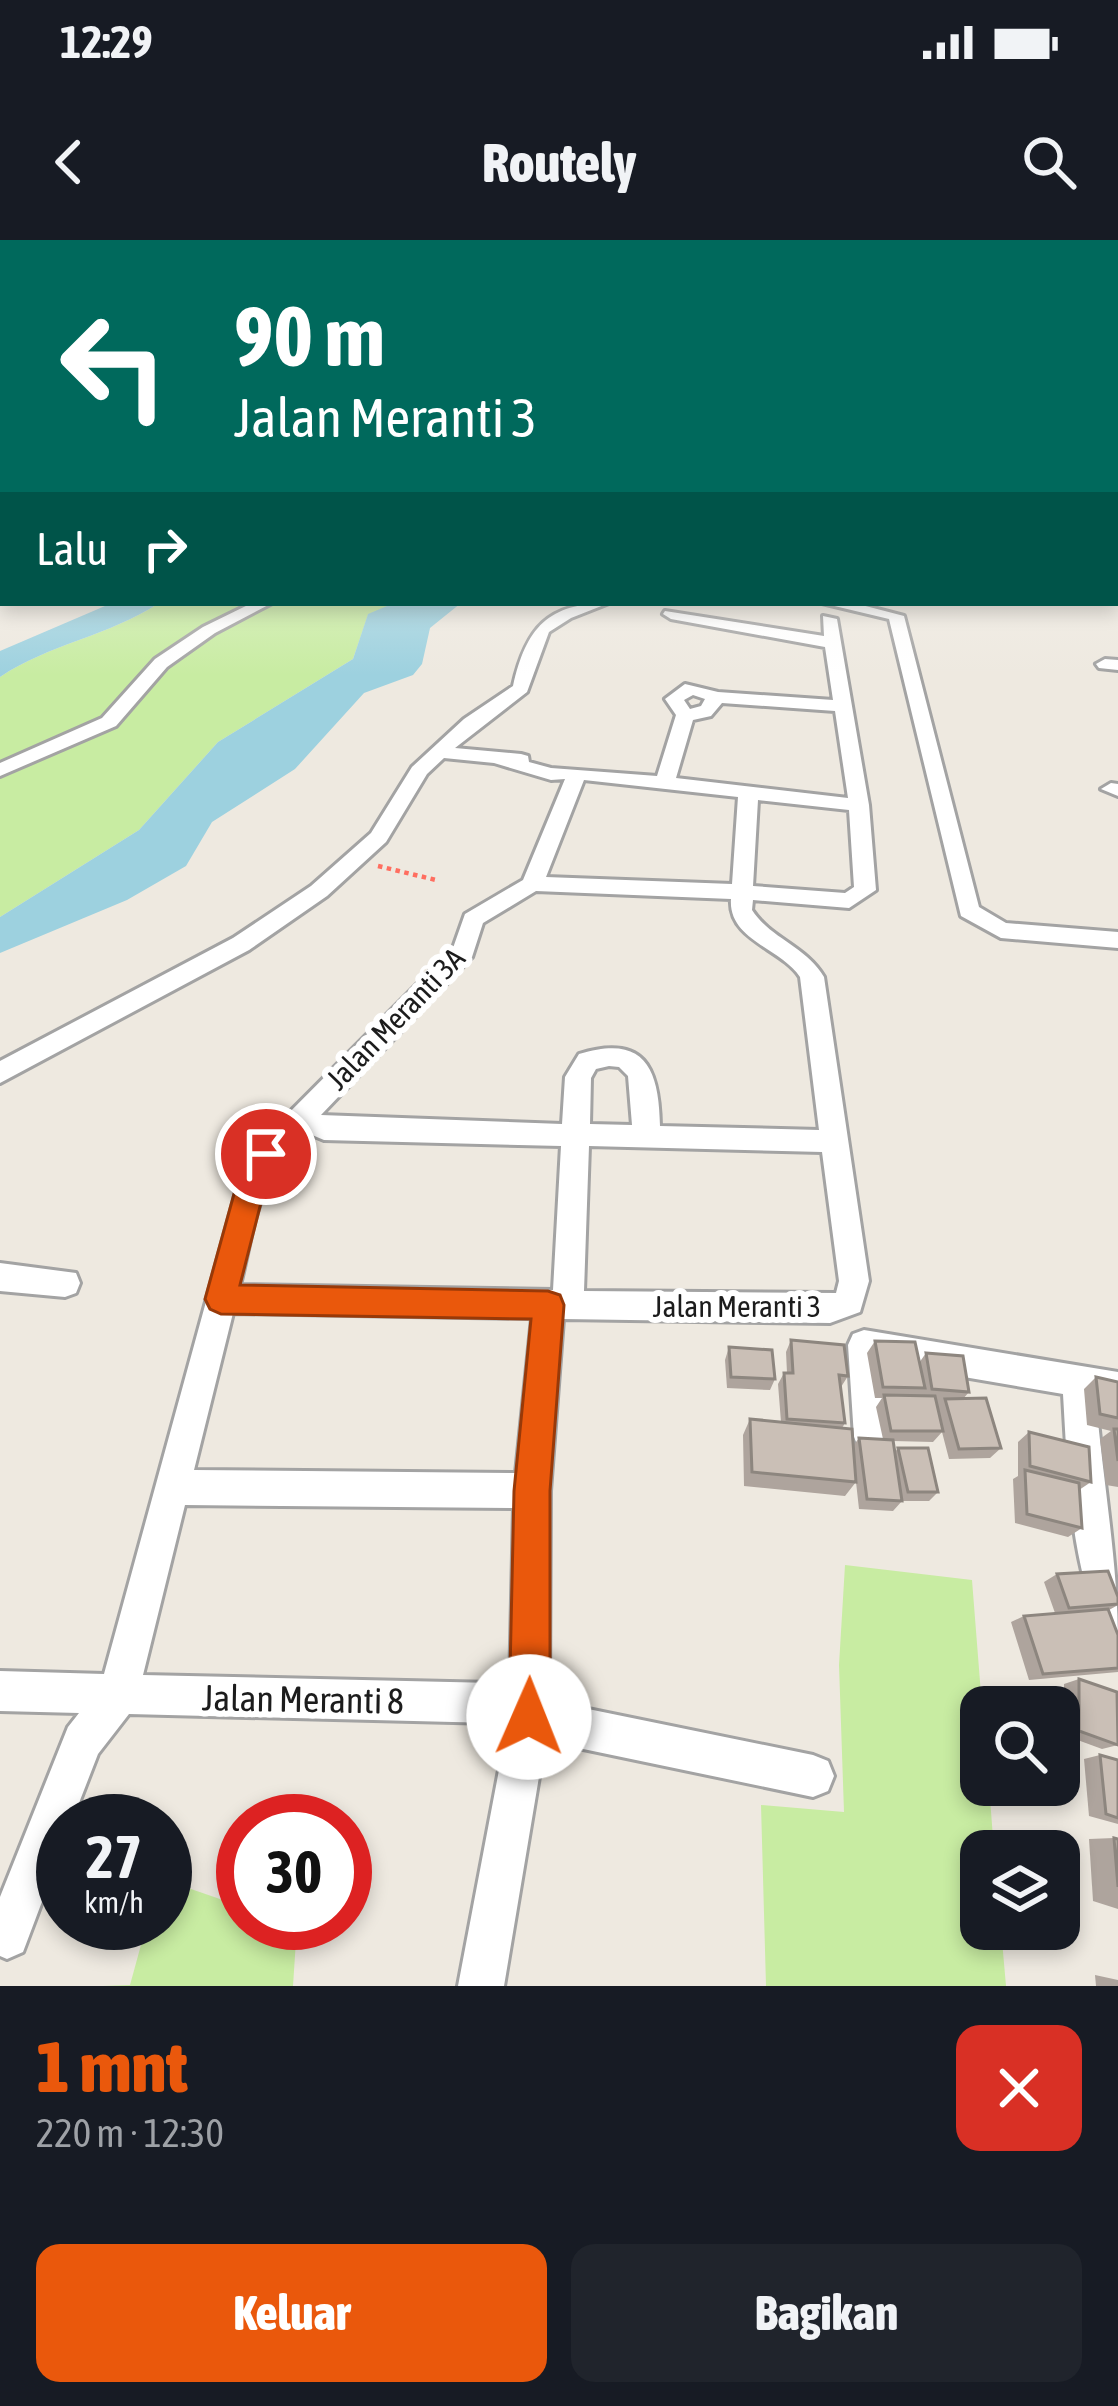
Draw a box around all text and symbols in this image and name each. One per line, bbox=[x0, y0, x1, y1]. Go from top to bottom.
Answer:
text: 12:29 bbox=[60, 16, 153, 68]
icon: back bbox=[36, 129, 102, 195]
icon: search bbox=[1016, 129, 1082, 195]
text: Routely bbox=[482, 132, 636, 193]
icon: left bbox=[36, 288, 192, 444]
text: 90 m bbox=[234, 288, 385, 384]
text: Jalan Meranti 3 bbox=[234, 387, 537, 448]
icon: right bbox=[132, 516, 198, 582]
text: Lalu bbox=[36, 523, 108, 575]
street label: Jalan Meranti 3A bbox=[319, 940, 471, 1096]
pin bbox=[215, 1103, 317, 1205]
icon: arrive bbox=[233, 1121, 299, 1187]
street label: Jalan Meranti 3 bbox=[653, 1289, 821, 1323]
position arrow bbox=[466, 1654, 592, 1780]
street label: Jalan Meranti 8 bbox=[202, 1676, 404, 1722]
map controls bbox=[960, 1686, 1080, 1950]
button: search bbox=[960, 1686, 1080, 1806]
speed limit sign: 30 bbox=[216, 1794, 372, 1950]
text: 27 bbox=[86, 1822, 142, 1891]
button: layers bbox=[960, 1830, 1080, 1950]
text: km/h bbox=[84, 1885, 144, 1919]
text: 1 mnt bbox=[36, 2025, 187, 2107]
button: close bbox=[956, 2025, 1082, 2151]
text: 220 m · 12:30 bbox=[36, 2111, 224, 2155]
button: Keluar bbox=[36, 2244, 547, 2382]
button: Bagikan bbox=[571, 2244, 1082, 2382]

